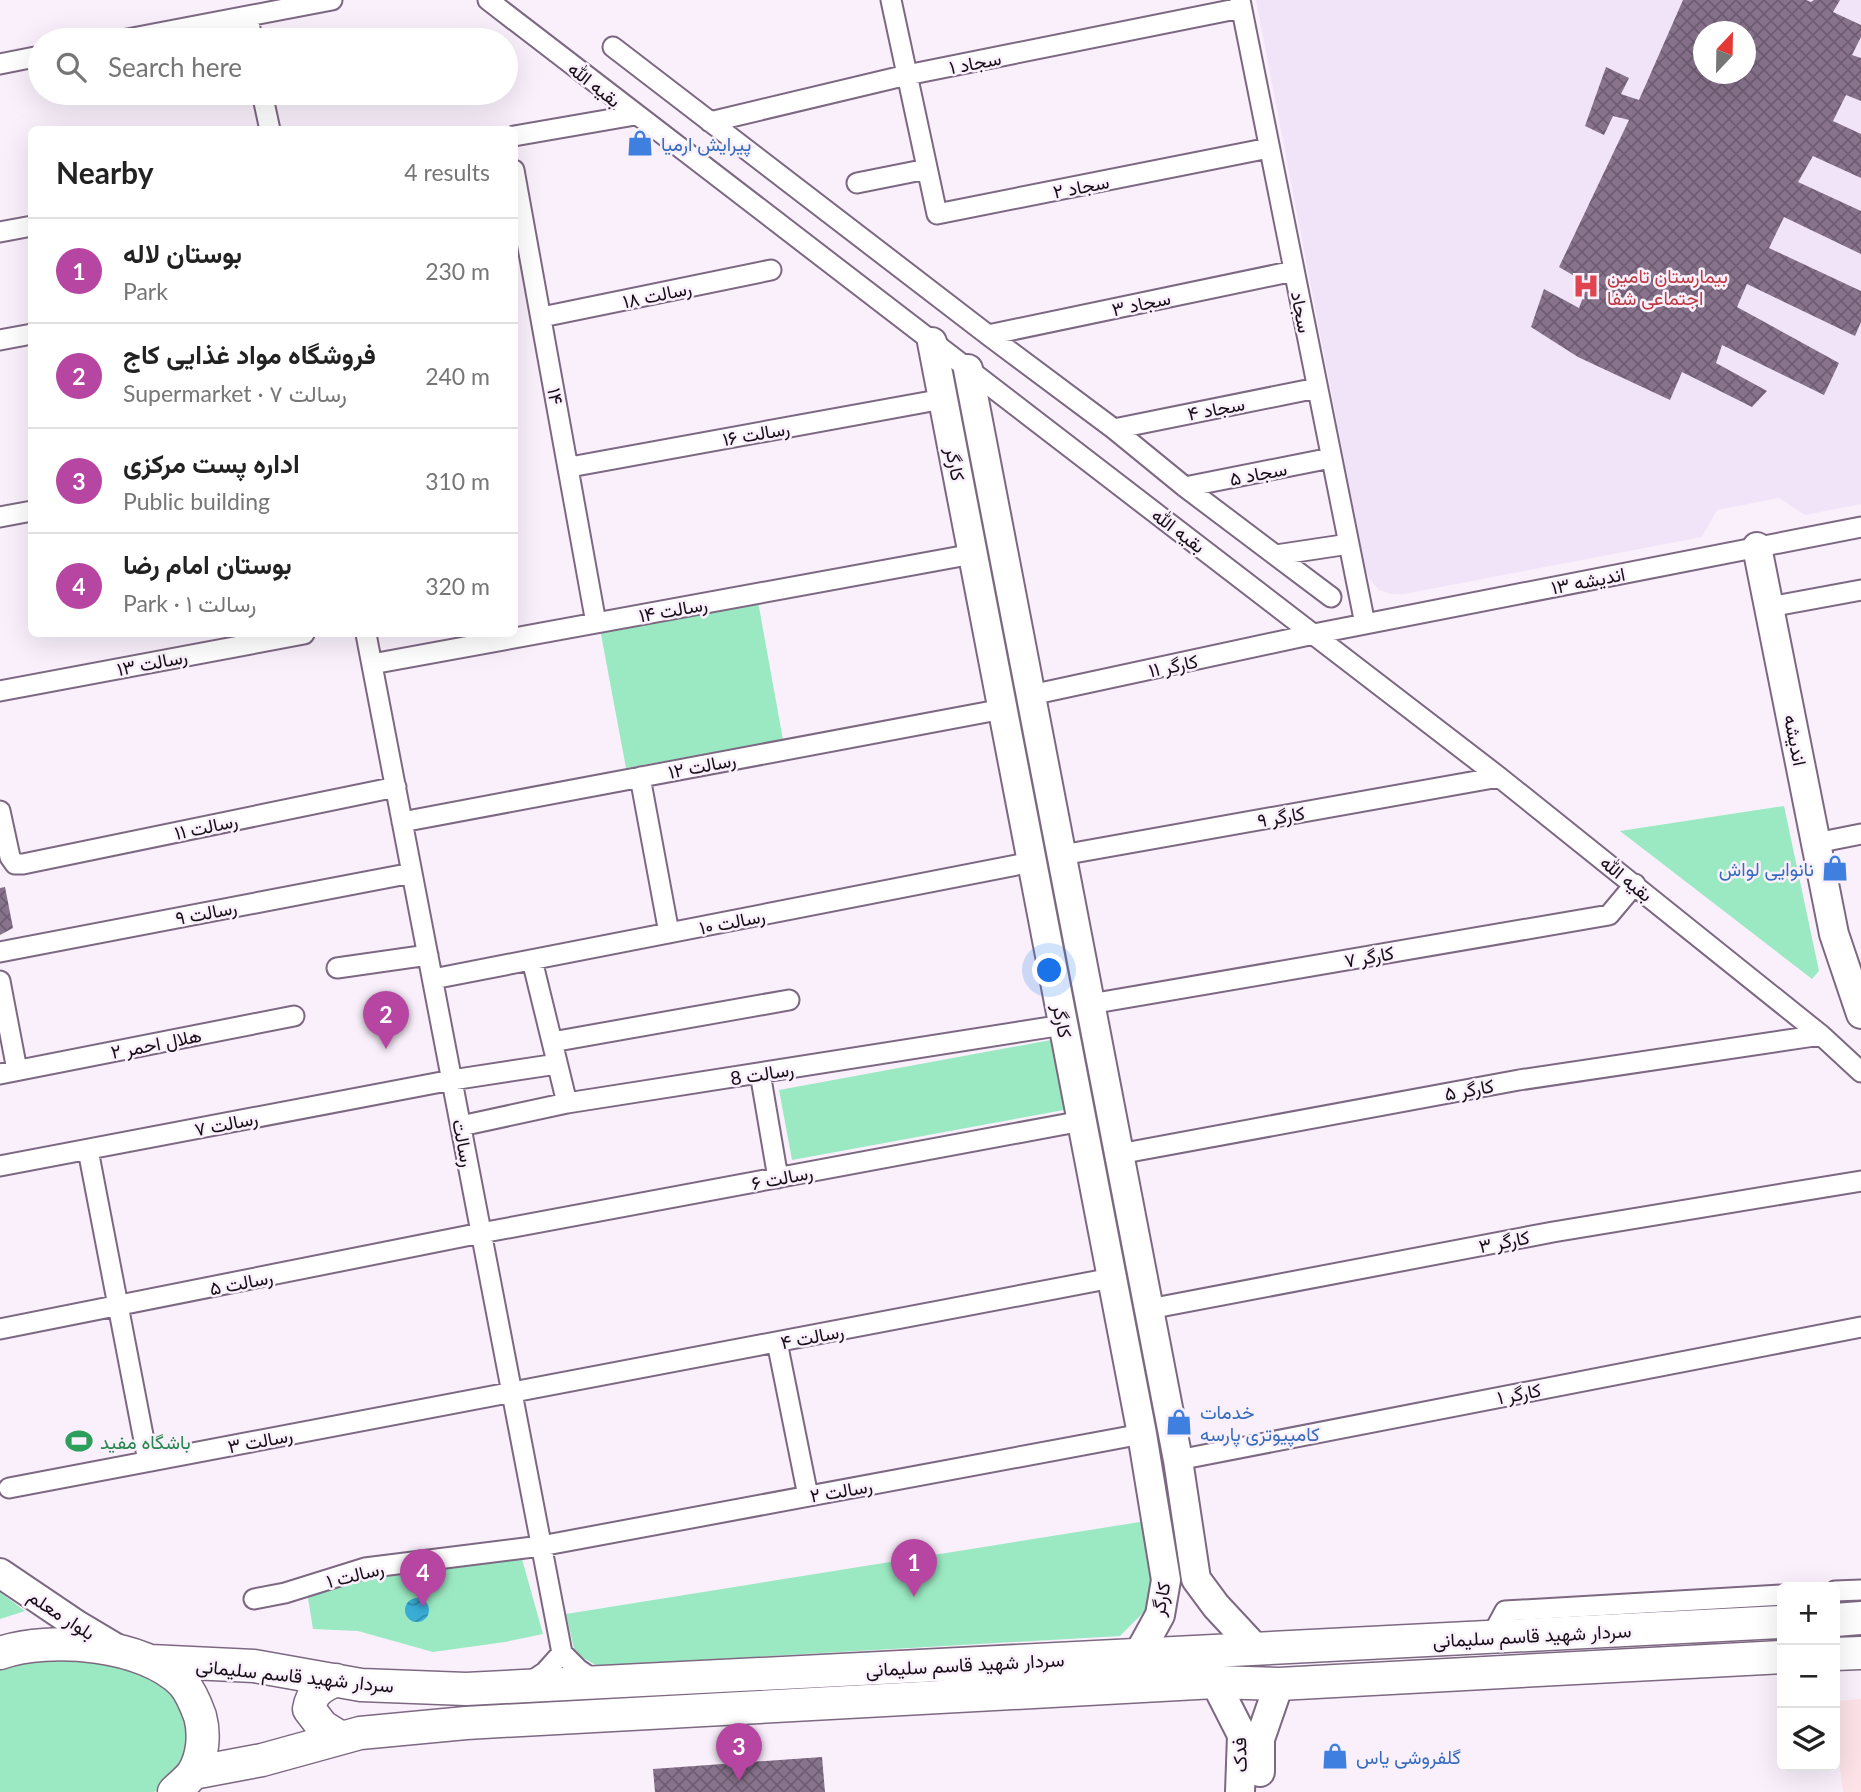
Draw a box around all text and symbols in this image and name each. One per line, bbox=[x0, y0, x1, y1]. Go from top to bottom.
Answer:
north arrow bbox=[1693, 21, 1756, 84]
search box bbox=[28, 28, 518, 105]
street label: سجاد ۱ bbox=[947, 46, 1003, 79]
icon: search bbox=[52, 48, 90, 86]
text: Search here bbox=[108, 51, 242, 83]
street label: بقیه الله bbox=[563, 56, 626, 113]
shop icon: پیرایش ارمیا bbox=[625, 128, 655, 158]
place label: پیرایش ارمیا bbox=[661, 132, 751, 158]
text: Nearby bbox=[56, 154, 154, 190]
text: 4 results bbox=[404, 158, 490, 186]
street label: سجاد ۲ bbox=[1051, 169, 1111, 204]
text: بوستان لاله bbox=[123, 237, 242, 269]
text: 1 bbox=[72, 257, 86, 285]
text: 230 m bbox=[425, 257, 490, 285]
place label: بیمارستان تامین اجتماعی شفا bbox=[1607, 264, 1728, 310]
hospital icon: بیمارستان تامین اجتماعی شفا bbox=[1571, 271, 1601, 301]
street label: رسالت ۱۸ bbox=[621, 276, 694, 313]
text: Park bbox=[123, 277, 168, 305]
street label: سجاد ۳ bbox=[1110, 286, 1173, 321]
street label: سجاد bbox=[1286, 289, 1317, 335]
text: فروشگاه مواد غذایی کاج bbox=[123, 338, 376, 370]
text: 2 bbox=[72, 362, 86, 390]
text: 240 m bbox=[425, 362, 490, 390]
text: Supermarket · رسالت ۷ bbox=[123, 379, 347, 407]
street label: ۱۴ bbox=[543, 386, 569, 406]
street label: سجاد ۴ bbox=[1185, 391, 1247, 426]
street label: رسالت ۱۶ bbox=[721, 416, 792, 451]
street label: کارگر bbox=[940, 444, 971, 483]
text: اداره پست مرکزی bbox=[123, 447, 300, 479]
street label: سجاد ۵ bbox=[1227, 456, 1289, 491]
text: 3 bbox=[72, 467, 86, 495]
text: 310 m bbox=[425, 467, 490, 495]
text: Public building bbox=[123, 487, 270, 515]
street label: بقیه الله bbox=[1147, 503, 1210, 558]
text: بوستان امام رضا bbox=[123, 548, 292, 580]
street label: اندیشه ۱۳ bbox=[1549, 562, 1627, 599]
text: 4 bbox=[72, 572, 86, 600]
text: 320 m bbox=[425, 572, 490, 600]
text: Park · رسالت ۱ bbox=[123, 589, 256, 617]
street label: رسالت ۱۴ bbox=[637, 592, 709, 627]
street label: رسالت ۱۳ bbox=[115, 644, 189, 681]
street label: کارگر ۱۱ bbox=[1146, 649, 1200, 682]
street label: اندیشه bbox=[1779, 712, 1812, 768]
street label: رسالت ۱۲ bbox=[666, 747, 738, 784]
street label: کارگر ۹ bbox=[1255, 801, 1307, 832]
street label: رسالت ۱۱ bbox=[172, 808, 240, 845]
street label: بقیه الله bbox=[1596, 850, 1658, 907]
shop icon: نانوایی لواش bbox=[1820, 853, 1850, 883]
place label: نانوایی لواش bbox=[1719, 857, 1814, 881]
street label: رسالت ۹ bbox=[173, 895, 239, 930]
street label: رسالت ۱۰ bbox=[697, 903, 767, 940]
street label: کارگر ۷ bbox=[1342, 940, 1396, 973]
your location bbox=[1032, 953, 1066, 987]
pin: 2 bbox=[363, 991, 409, 1049]
street label: کارگر bbox=[1047, 1001, 1078, 1040]
street label: هلال احمر ۲ bbox=[109, 1023, 203, 1064]
street label: رسالت 8 bbox=[729, 1057, 796, 1090]
street label: کارگر ۵ bbox=[1442, 1073, 1496, 1106]
street label: رسالت ۷ bbox=[192, 1106, 260, 1141]
street label: رسالت bbox=[447, 1117, 480, 1169]
street label: رسالت ۶ bbox=[749, 1160, 815, 1195]
street label: کارگر ۳ bbox=[1477, 1225, 1532, 1258]
street label: رسالت ۵ bbox=[207, 1265, 275, 1300]
street label: رسالت ۴ bbox=[778, 1319, 846, 1354]
street label: کارگر ۱ bbox=[1495, 1377, 1543, 1409]
place label: خدمات کامپیوتری پارسه bbox=[1200, 1400, 1320, 1448]
shop icon: خدمات کامپیوتری پارسه bbox=[1164, 1407, 1194, 1437]
street label: رسالت ۳ bbox=[226, 1422, 295, 1459]
sports icon: باشگاه مفید bbox=[64, 1426, 94, 1456]
place label: باشگاه مفید bbox=[100, 1430, 191, 1454]
street label: رسالت ۲ bbox=[808, 1473, 874, 1508]
pin: 1 bbox=[891, 1539, 937, 1597]
pin: 4 bbox=[400, 1549, 446, 1607]
street label: رسالت ۱ bbox=[324, 1556, 386, 1593]
street label: کارگر bbox=[1145, 1580, 1176, 1619]
map controls bbox=[1777, 1582, 1840, 1771]
button: + bbox=[1777, 1582, 1840, 1645]
street label: بلوار معلم bbox=[23, 1584, 100, 1646]
street label: سردار شهید قاسم سلیمانی bbox=[1432, 1618, 1632, 1654]
button: − bbox=[1777, 1645, 1840, 1708]
street label: سردار شهید قاسم سلیمانی bbox=[865, 1647, 1065, 1683]
street label: سردار شهید قاسم سلیمانی bbox=[195, 1653, 395, 1699]
button: layers bbox=[1777, 1708, 1840, 1771]
pin: 3 bbox=[716, 1723, 762, 1781]
street label: فدک bbox=[1227, 1737, 1251, 1773]
shop icon: گلفروشی یاس bbox=[1320, 1741, 1350, 1771]
place label: گلفروشی یاس bbox=[1356, 1745, 1461, 1769]

